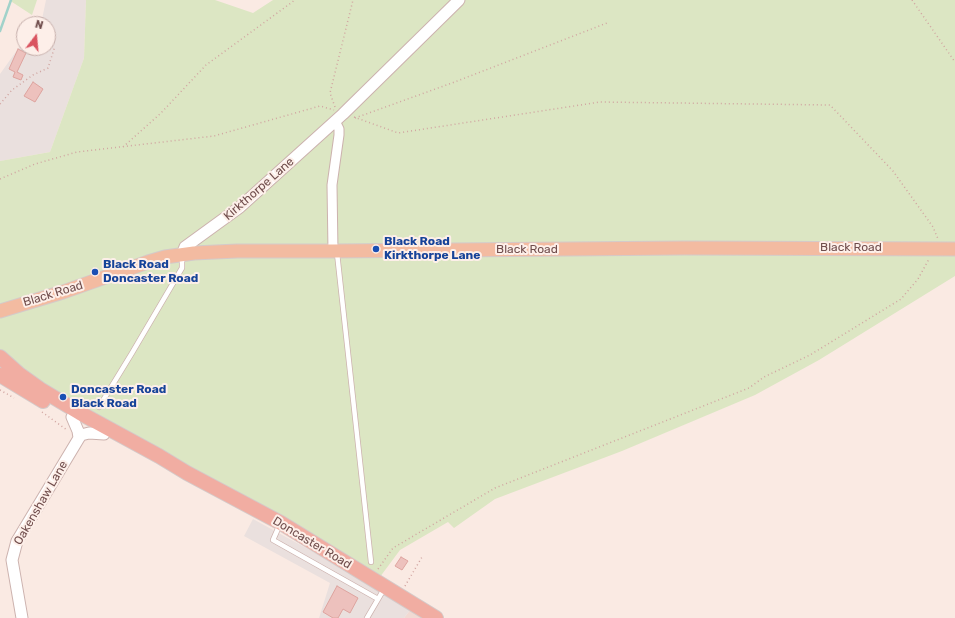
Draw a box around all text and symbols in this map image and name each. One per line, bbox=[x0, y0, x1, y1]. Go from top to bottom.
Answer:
north arrow bbox=[16, 16, 56, 56]
text: N bbox=[34, 18, 45, 32]
street label: Kirkthorpe Lane bbox=[221, 155, 297, 223]
place label: Black Road Kirkthorpe Lane bbox=[384, 235, 480, 263]
street label: Black Road bbox=[820, 241, 882, 255]
street label: Black Road bbox=[496, 243, 558, 257]
marker: Black Road Kirkthorpe Lane bbox=[371, 244, 381, 254]
place label: Black Road Doncaster Road bbox=[103, 258, 198, 286]
marker: Black Road Doncaster Road bbox=[90, 267, 100, 277]
street label: Black Road bbox=[21, 278, 85, 310]
place label: Doncaster Road Black Road bbox=[71, 383, 166, 411]
marker: Doncaster Road Black Road bbox=[58, 392, 68, 402]
street label: Oakenshaw Lane bbox=[11, 458, 71, 548]
street label: Doncaster Road bbox=[270, 514, 354, 572]

